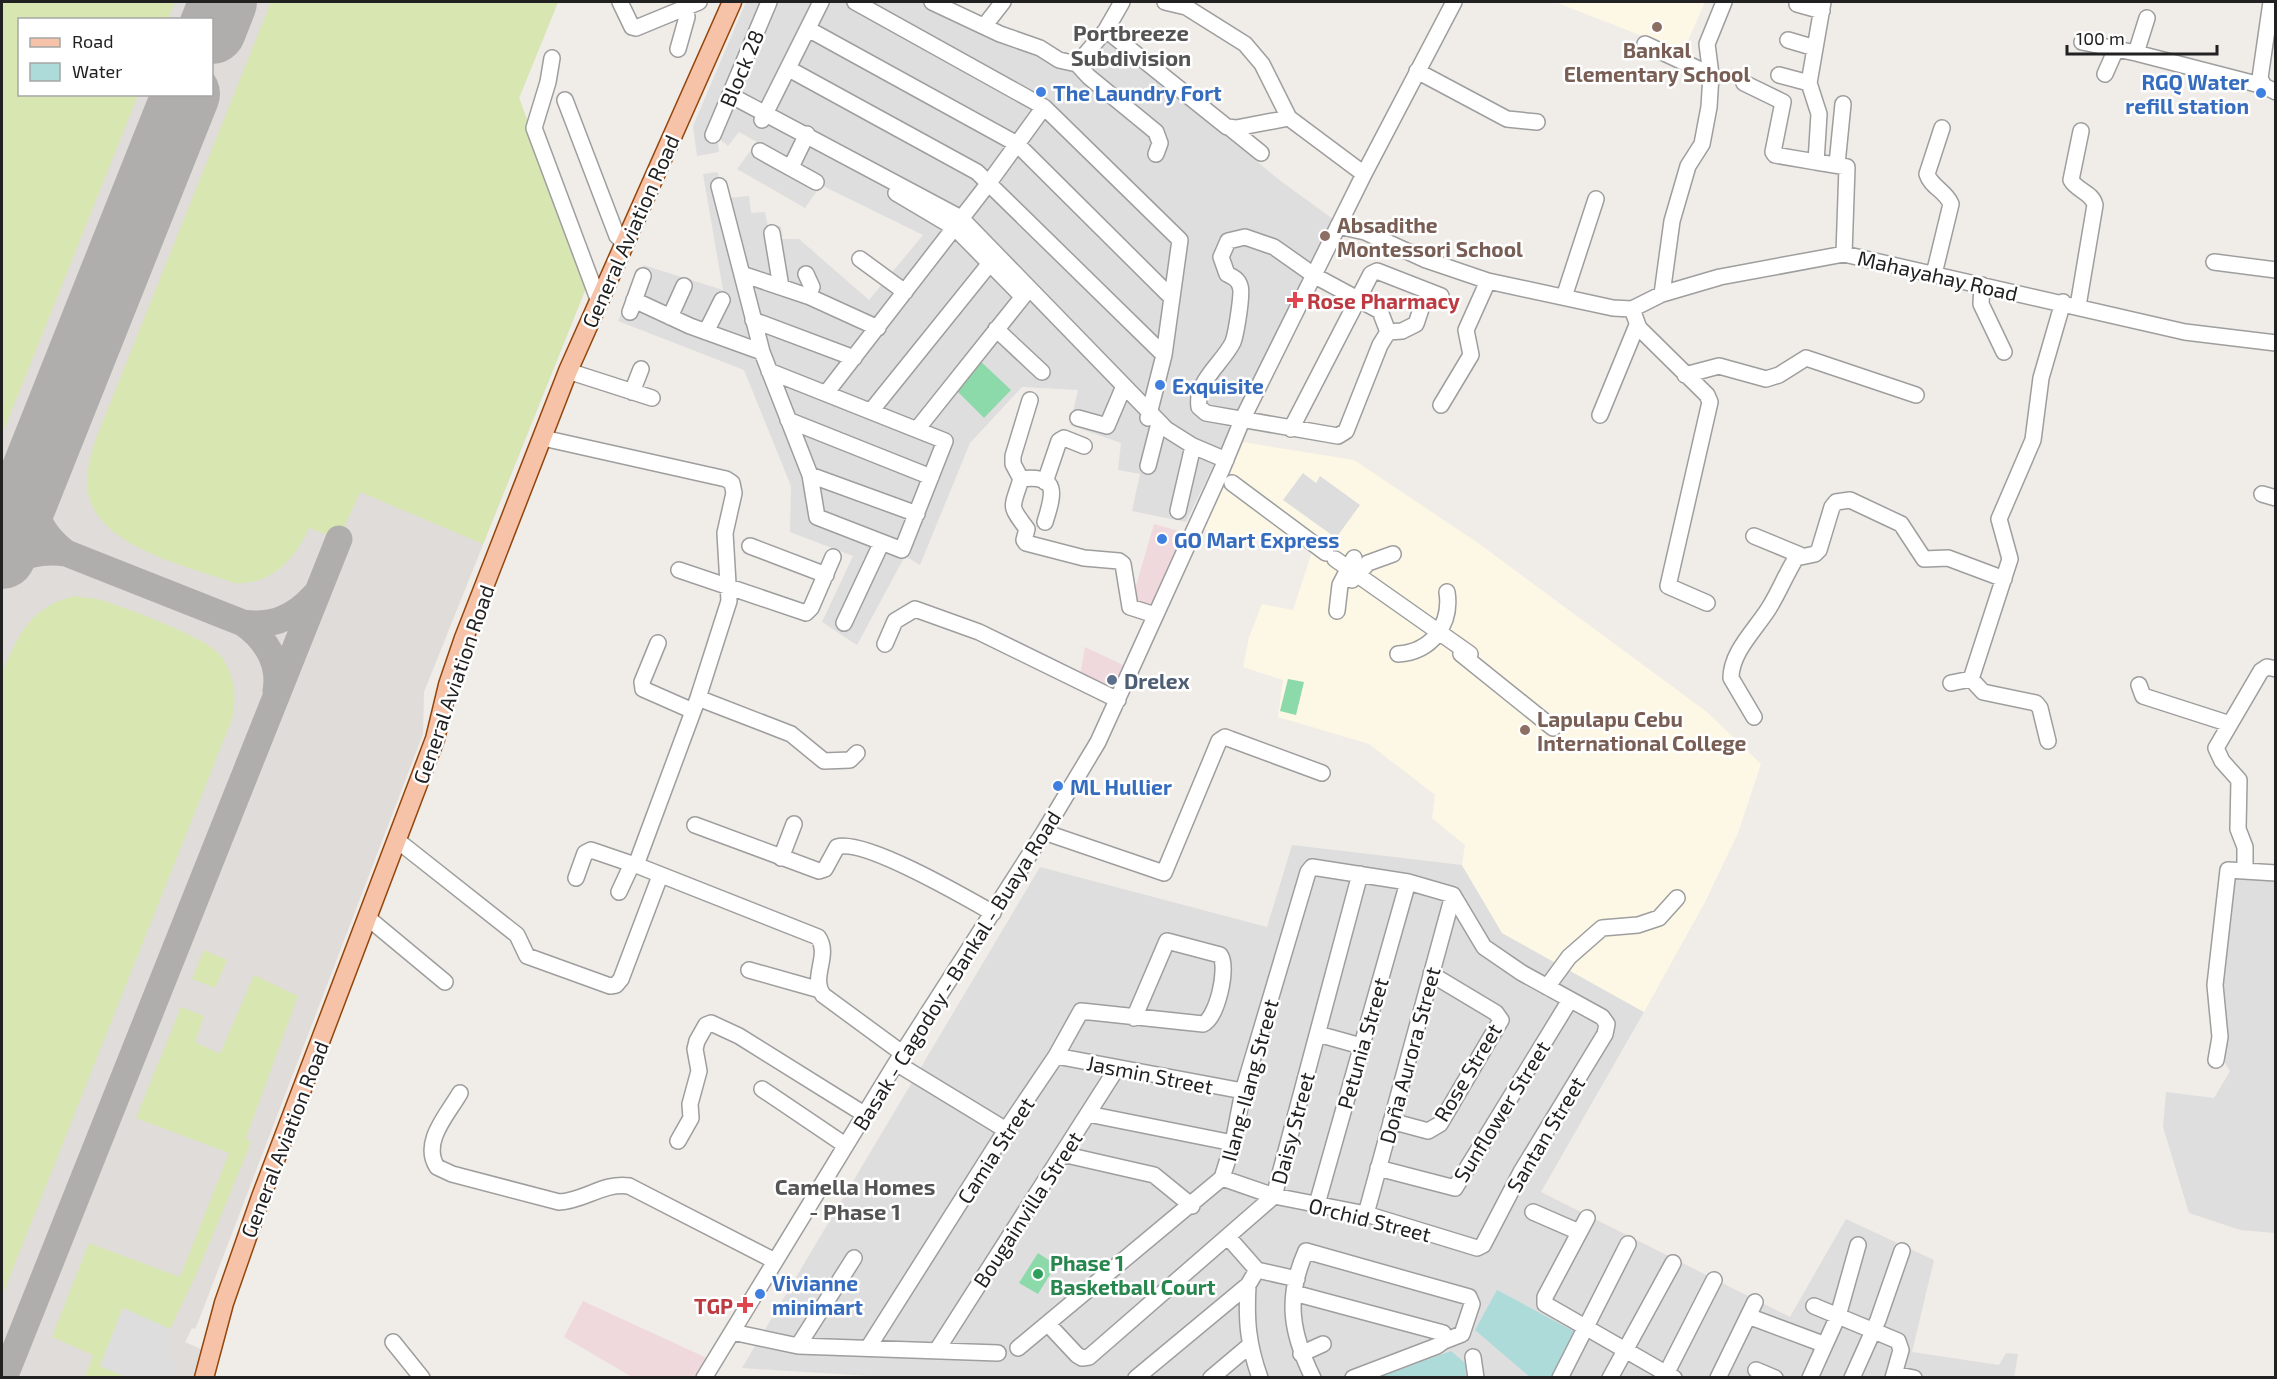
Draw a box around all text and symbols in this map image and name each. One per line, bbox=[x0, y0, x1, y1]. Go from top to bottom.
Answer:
legend bbox=[18, 18, 213, 96]
scale bar bbox=[2067, 18, 2217, 56]
district label: Portbreeze Subdivision bbox=[1071, 19, 1191, 70]
marker: Bankal Elementary School bbox=[1650, 20, 1664, 34]
street label: Block 28 bbox=[714, 26, 768, 110]
text: 100 m bbox=[2076, 27, 2125, 49]
text: Road bbox=[72, 30, 113, 52]
place label: Bankal Elementary School bbox=[1564, 37, 1750, 87]
text: Water bbox=[72, 60, 122, 82]
place label: RGQ Water refill station bbox=[2125, 69, 2249, 118]
place label: The Laundry Fort bbox=[1053, 80, 1222, 106]
marker: The Laundry Fort bbox=[1034, 85, 1048, 99]
marker: RGQ Water refill station bbox=[2254, 86, 2268, 100]
street label: General Aviation Road bbox=[576, 131, 684, 331]
place label: Absadithe Montessori School bbox=[1337, 212, 1523, 261]
marker: Absadithe Montessori School bbox=[1318, 229, 1332, 243]
street label: Mahayahay Road bbox=[1855, 244, 2021, 306]
place label: Rose Pharmacy bbox=[1307, 288, 1460, 314]
marker: Rose Pharmacy bbox=[1288, 293, 1302, 307]
place label: Exquisite bbox=[1172, 373, 1264, 398]
marker: Exquisite bbox=[1153, 378, 1167, 392]
place label: GO Mart Express bbox=[1174, 527, 1339, 552]
marker: GO Mart Express bbox=[1155, 532, 1169, 546]
street label: General Aviation Road bbox=[407, 581, 499, 787]
place label: Drelex bbox=[1124, 668, 1190, 693]
marker: Drelex bbox=[1105, 673, 1119, 687]
place label: Lapulapu Cebu International College bbox=[1537, 706, 1747, 755]
marker: Lapulapu Cebu International College bbox=[1518, 723, 1532, 737]
place label: ML Hullier bbox=[1070, 774, 1172, 799]
marker: ML Hullier bbox=[1051, 779, 1065, 793]
street label: Basak - Cagodoy - Bankal - Buaya Road bbox=[847, 806, 1065, 1134]
street label: Doña Aurora Street bbox=[1373, 964, 1445, 1146]
street label: Petunia Street bbox=[1331, 974, 1393, 1112]
street label: Ilang-Ilang Street bbox=[1215, 996, 1283, 1164]
street label: Rose Street bbox=[1428, 1019, 1506, 1125]
street label: Sunflower Street bbox=[1448, 1036, 1554, 1186]
street label: General Aviation Road bbox=[235, 1037, 333, 1241]
street label: Jasmin Street bbox=[1085, 1049, 1215, 1099]
street label: Daisy Street bbox=[1265, 1069, 1319, 1187]
street label: Santan Street bbox=[1501, 1072, 1589, 1196]
street label: Camia Street bbox=[951, 1092, 1039, 1208]
street label: Bougainvilla Street bbox=[967, 1126, 1087, 1292]
district label: Camella Homes - Phase 1 bbox=[775, 1173, 935, 1224]
street label: Orchid Street bbox=[1306, 1192, 1434, 1246]
place label: Phase 1 Basketball Court bbox=[1050, 1250, 1216, 1299]
marker: Phase 1 Basketball Court bbox=[1031, 1267, 1045, 1281]
place label: Vivianne minimart bbox=[772, 1270, 863, 1319]
marker: Vivianne minimart bbox=[753, 1287, 767, 1301]
place label: TGP bbox=[694, 1293, 733, 1318]
marker: TGP bbox=[738, 1298, 752, 1312]

